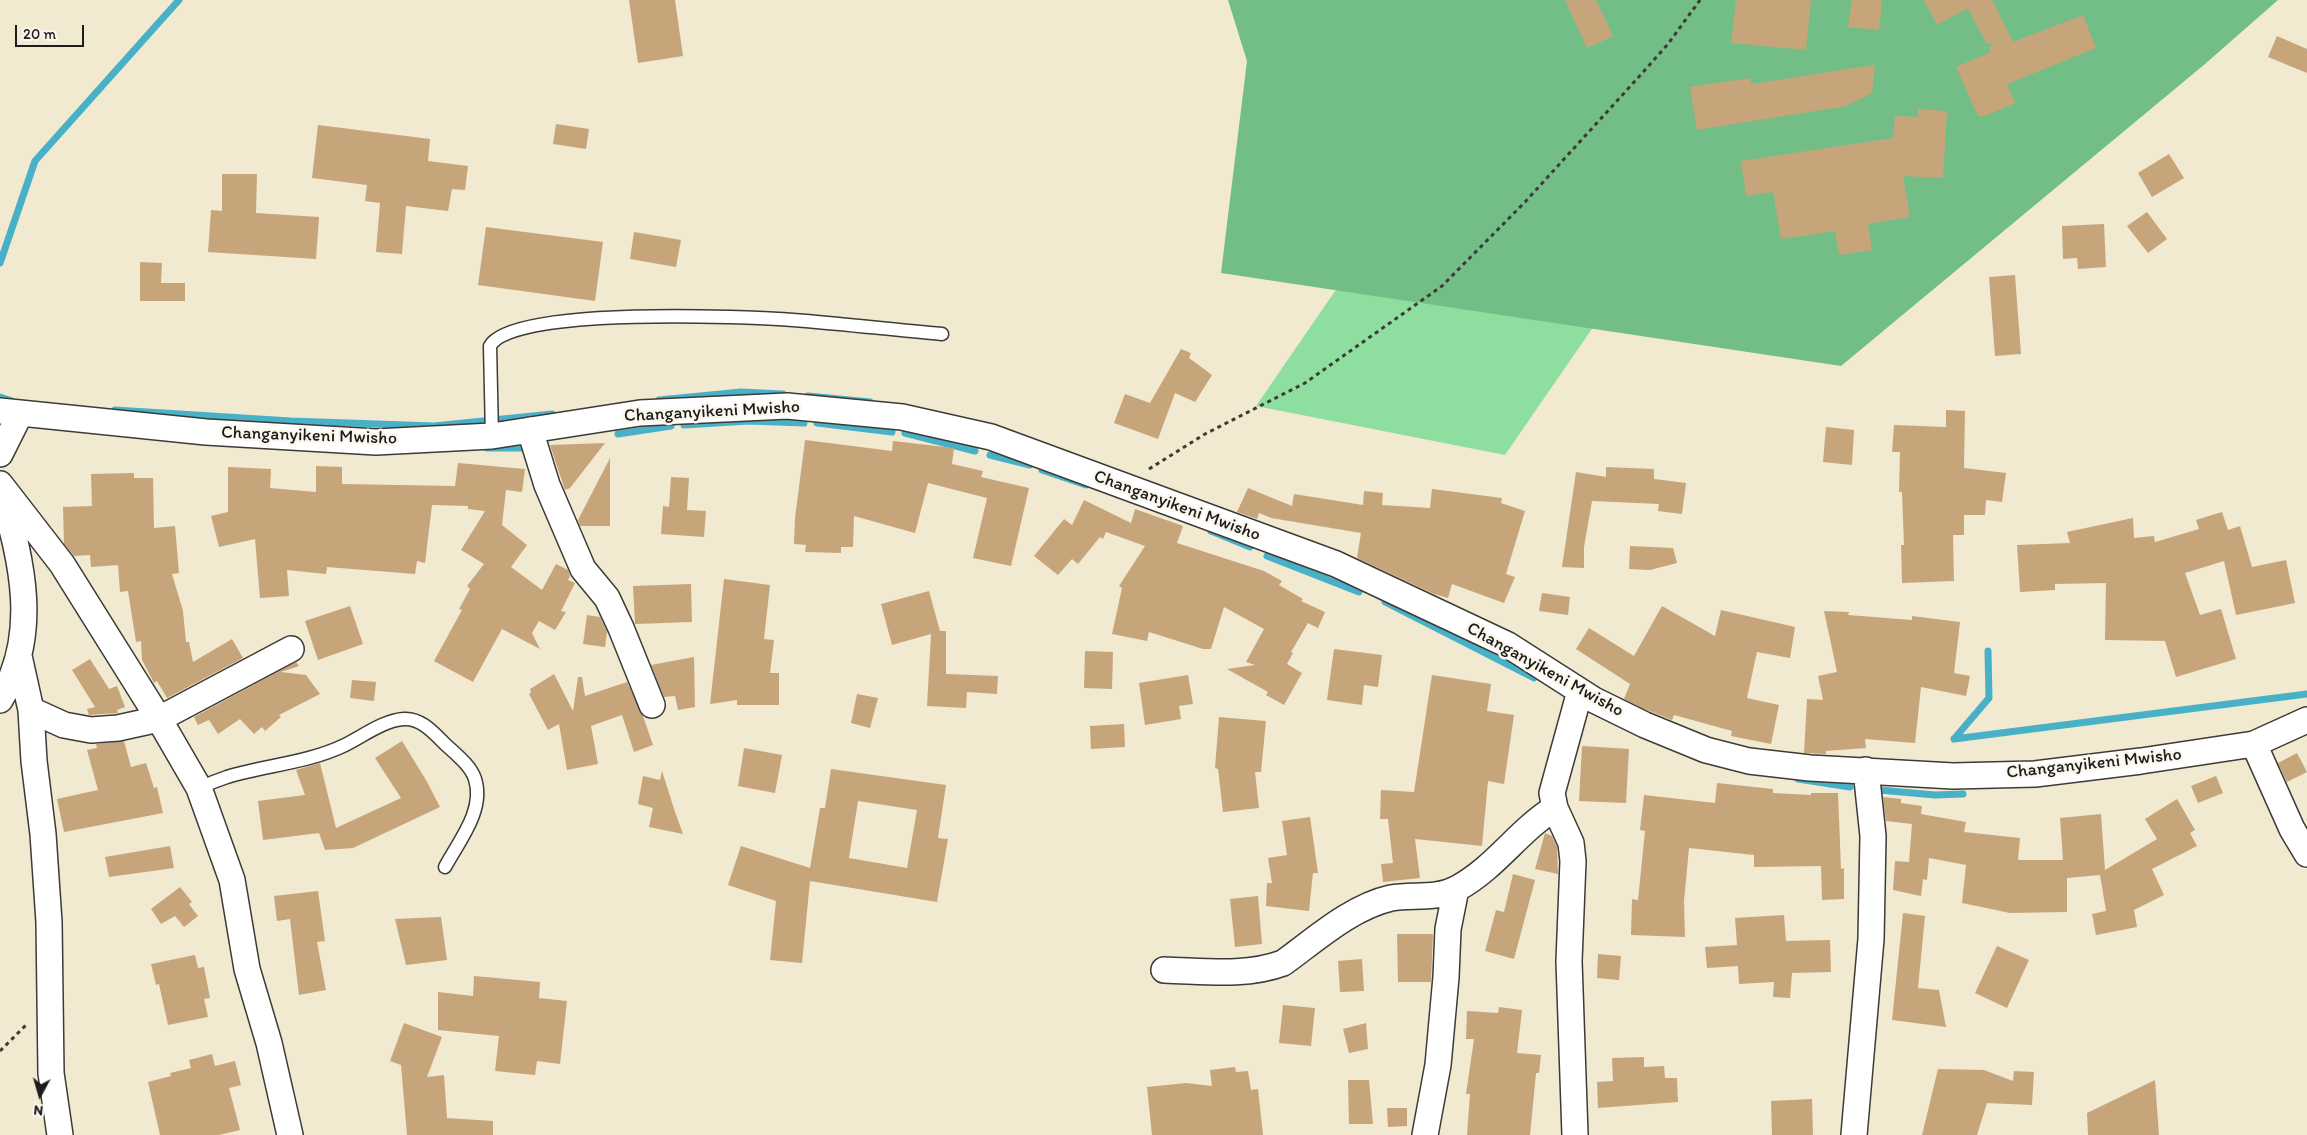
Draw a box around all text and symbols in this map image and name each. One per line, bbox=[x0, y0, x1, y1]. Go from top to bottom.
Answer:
scale bar bbox=[18, 15, 86, 47]
text: 20 m bbox=[23, 25, 56, 43]
street label: Changanyikeni Mwisho bbox=[624, 397, 800, 427]
street label: Changanyikeni Mwisho bbox=[221, 422, 397, 450]
street label: Changanyikeni Mwisho bbox=[1091, 466, 1263, 546]
street label: Changanyikeni Mwisho bbox=[1463, 618, 1627, 722]
street label: Changanyikeni Mwisho bbox=[2005, 744, 2183, 784]
north arrow bbox=[15, 1070, 65, 1120]
text: N bbox=[33, 1101, 44, 1119]

